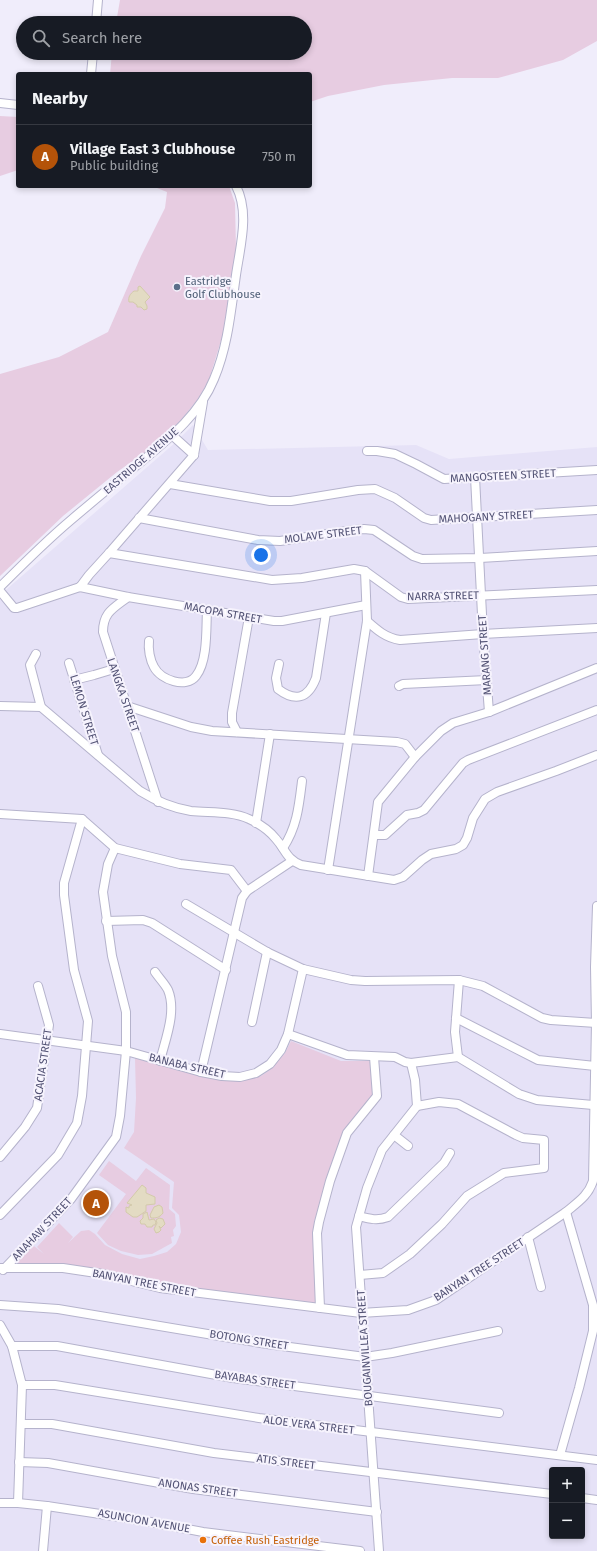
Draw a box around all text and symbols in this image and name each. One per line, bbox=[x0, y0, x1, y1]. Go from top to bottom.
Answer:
search box bbox=[16, 16, 312, 60]
icon: search bbox=[30, 27, 52, 49]
text: Search here bbox=[62, 29, 142, 47]
text: Nearby bbox=[32, 88, 87, 109]
text: Village East 3 Clubhouse bbox=[70, 140, 235, 158]
text: A bbox=[41, 149, 49, 164]
text: 750 m bbox=[262, 149, 296, 164]
text: Public building bbox=[70, 158, 158, 173]
place label: Eastridge Golf Clubhouse bbox=[185, 275, 261, 301]
marker: Eastridge Golf Clubhouse bbox=[172, 282, 182, 292]
street label: EASTRIDGE AVENUE bbox=[101, 425, 181, 497]
street label: MANGOSTEEN STREET bbox=[450, 467, 557, 485]
street label: MAHOGANY STREET bbox=[438, 508, 534, 526]
street label: MOLAVE STREET bbox=[283, 524, 363, 546]
your location bbox=[251, 545, 271, 565]
street label: NARRA STREET bbox=[407, 589, 479, 603]
street label: MACOPA STREET bbox=[183, 600, 263, 626]
street label: MARANG STREET bbox=[476, 614, 494, 696]
street label: LANGKA STREET bbox=[104, 656, 142, 734]
street label: LEMON STREET bbox=[67, 673, 101, 747]
street label: ACACIA STREET bbox=[32, 1028, 55, 1102]
street label: BANABA STREET bbox=[147, 1051, 227, 1081]
pin: A bbox=[83, 1188, 109, 1218]
street label: ANAHAW STREET bbox=[9, 1195, 75, 1263]
street label: BANYAN TREE STREET bbox=[431, 1236, 527, 1304]
street label: BANYAN TREE STREET bbox=[91, 1267, 197, 1299]
street label: BOUGAINVILLEA STREET bbox=[354, 1289, 376, 1407]
street label: BOTONG STREET bbox=[209, 1327, 290, 1353]
street label: BAYABAS STREET bbox=[214, 1368, 297, 1392]
street label: ALOE VERA STREET bbox=[263, 1413, 355, 1437]
street label: ATIS STREET bbox=[256, 1452, 316, 1472]
map controls bbox=[549, 1467, 585, 1539]
button: + bbox=[549, 1467, 585, 1503]
street label: ANONAS STREET bbox=[158, 1476, 239, 1500]
button: − bbox=[549, 1503, 585, 1539]
street label: ASUNCION AVENUE bbox=[97, 1506, 191, 1536]
place label: Coffee Rush Eastridge bbox=[211, 1534, 319, 1547]
marker: Coffee Rush Eastridge bbox=[198, 1535, 208, 1545]

